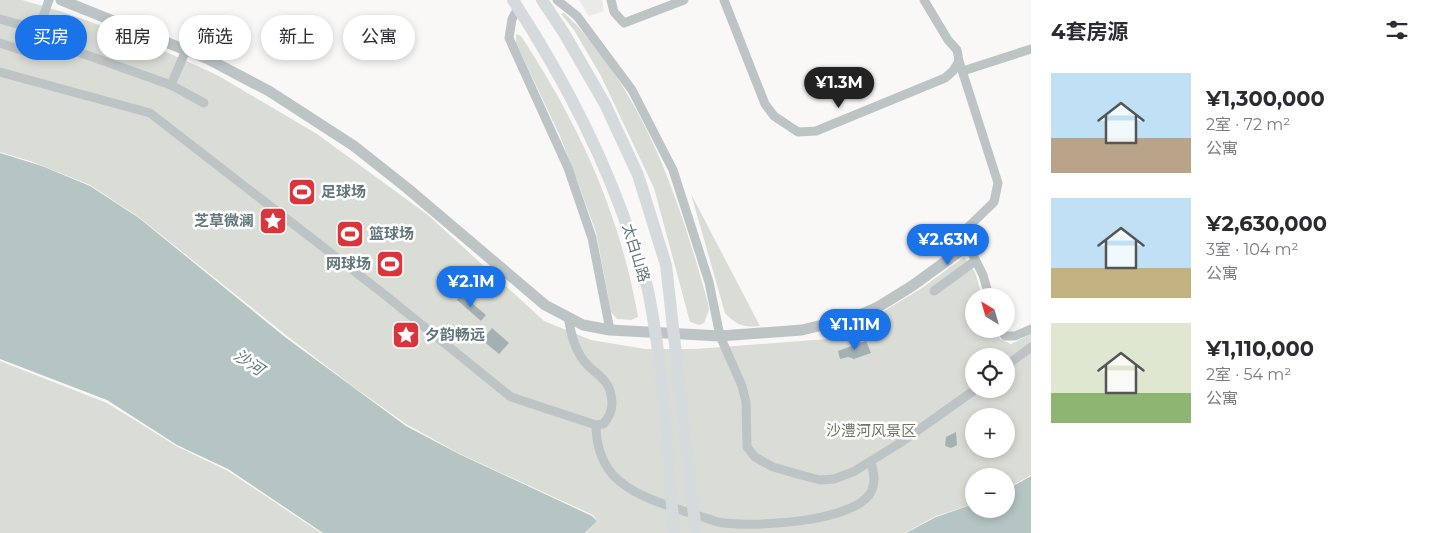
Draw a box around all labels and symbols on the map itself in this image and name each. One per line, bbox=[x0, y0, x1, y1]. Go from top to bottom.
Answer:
pin: ¥1.3M bbox=[804, 66, 874, 109]
sports icon: 足球场 bbox=[287, 177, 317, 207]
place label: 足球场 bbox=[321, 182, 366, 201]
place icon: 芝草微澜 bbox=[258, 206, 288, 236]
place label: 芝草微澜 bbox=[194, 211, 254, 230]
sports icon: 篮球场 bbox=[335, 219, 365, 249]
street label: 太白山路 bbox=[619, 221, 654, 284]
place label: 篮球场 bbox=[369, 224, 414, 243]
pin: ¥2.63M bbox=[907, 224, 989, 266]
sports icon: 网球场 bbox=[375, 249, 405, 279]
place label: 网球场 bbox=[326, 254, 371, 273]
pin: ¥2.1M bbox=[436, 266, 506, 308]
north arrow bbox=[965, 288, 1015, 338]
pin: ¥1.11M bbox=[814, 308, 896, 351]
place icon: 夕韵畅远 bbox=[391, 320, 421, 350]
place label: 夕韵畅远 bbox=[425, 325, 485, 344]
water label: 沙河 bbox=[230, 346, 270, 381]
park label: 沙澧河风景区 bbox=[826, 421, 916, 440]

